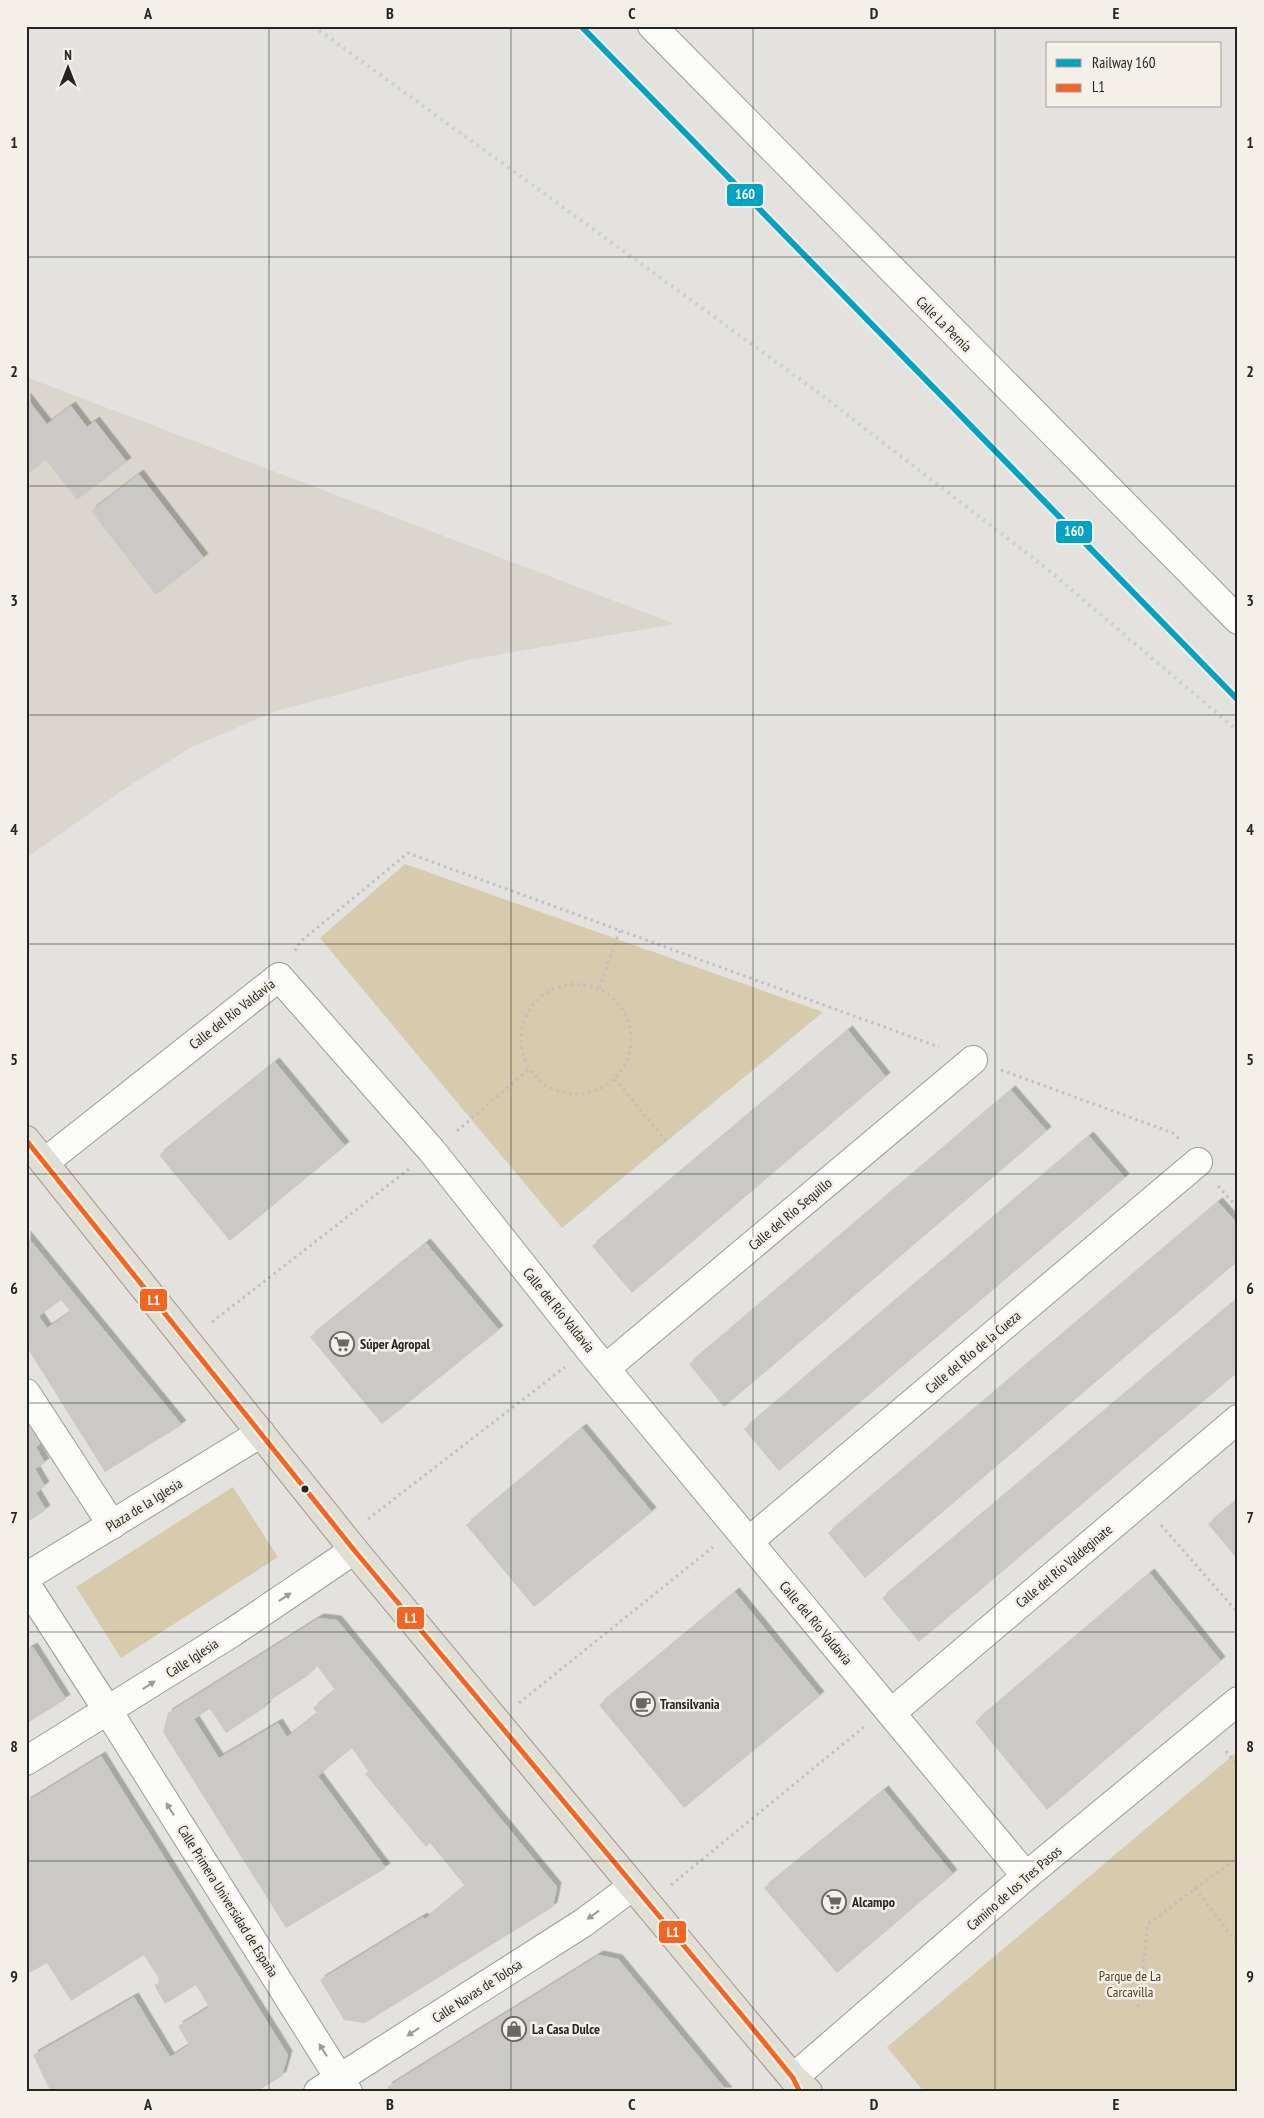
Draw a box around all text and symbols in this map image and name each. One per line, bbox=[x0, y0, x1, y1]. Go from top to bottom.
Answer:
text: A bbox=[143, 3, 153, 23]
text: B bbox=[386, 3, 394, 23]
text: C bbox=[628, 3, 636, 23]
text: D bbox=[870, 3, 879, 23]
text: E bbox=[1113, 3, 1120, 23]
north arrow bbox=[42, 42, 92, 92]
legend bbox=[1046, 42, 1222, 108]
text: N bbox=[64, 46, 72, 64]
text: Railway 160 bbox=[1092, 53, 1156, 72]
text: L1 bbox=[1092, 77, 1105, 96]
text: 1 bbox=[10, 132, 18, 152]
text: 1 bbox=[1246, 132, 1254, 152]
line badge: 160 bbox=[726, 183, 764, 207]
text: 160 bbox=[735, 185, 755, 203]
street label: Calle La Pernía bbox=[912, 292, 976, 356]
text: 2 bbox=[10, 361, 18, 381]
text: 2 bbox=[1246, 361, 1254, 381]
line badge: 160 bbox=[1055, 520, 1093, 544]
text: 160 bbox=[1064, 522, 1084, 540]
text: 3 bbox=[10, 590, 18, 610]
text: 3 bbox=[1246, 590, 1254, 610]
text: 4 bbox=[10, 819, 18, 839]
text: 4 bbox=[1246, 819, 1254, 839]
street label: Calle del Río Valdavia bbox=[185, 975, 279, 1053]
text: 5 bbox=[10, 1049, 18, 1069]
text: 5 bbox=[1246, 1049, 1254, 1069]
street label: Calle del Río Sequillo bbox=[745, 1174, 835, 1254]
street label: Calle del Río Valdavia bbox=[519, 1264, 599, 1356]
text: 6 bbox=[10, 1278, 18, 1298]
text: 6 bbox=[1246, 1278, 1254, 1298]
line badge: L1 bbox=[139, 1288, 168, 1312]
text: L1 bbox=[148, 1291, 160, 1309]
street label: Calle del Río de la Cueza bbox=[922, 1307, 1024, 1397]
supermarket icon: Súper Agropal bbox=[329, 1331, 355, 1357]
place label: Súper Agropal bbox=[360, 1335, 430, 1353]
street label: Plaza de la Iglesia bbox=[102, 1474, 186, 1536]
unlabelled marker bbox=[300, 1484, 310, 1494]
text: 7 bbox=[10, 1507, 18, 1527]
text: 7 bbox=[1246, 1507, 1254, 1527]
street label: Calle del Río Valdeginate bbox=[1012, 1520, 1116, 1612]
street label: Calle del Río Valdavia bbox=[776, 1577, 856, 1669]
one-way arrow bbox=[279, 1592, 292, 1601]
line badge: L1 bbox=[396, 1606, 425, 1630]
text: L1 bbox=[405, 1609, 417, 1627]
street label: Calle Iglesia bbox=[162, 1634, 222, 1682]
one-way arrow bbox=[143, 1681, 156, 1690]
cafe icon: Transilvania bbox=[630, 1691, 656, 1717]
place label: Transilvania bbox=[660, 1695, 720, 1713]
text: 8 bbox=[10, 1736, 18, 1756]
text: 8 bbox=[1246, 1736, 1254, 1756]
one-way arrow bbox=[166, 1803, 175, 1816]
street label: Calle Primera Universidad de España bbox=[174, 1822, 282, 1980]
street label: Camino de los Tres Pasos bbox=[963, 1842, 1065, 1934]
supermarket icon: Alcampo bbox=[821, 1889, 847, 1915]
place label: Alcampo bbox=[851, 1893, 895, 1911]
one-way arrow bbox=[586, 1910, 600, 1920]
line badge: L1 bbox=[658, 1920, 687, 1944]
text: L1 bbox=[667, 1923, 679, 1941]
street label: Calle Navas de Tolosa bbox=[429, 1955, 525, 2027]
text: 9 bbox=[10, 1966, 18, 1986]
text: 9 bbox=[1246, 1966, 1254, 1986]
park label: Parque de La Carcavilla bbox=[1099, 1967, 1161, 2001]
shop icon: La Casa Dulce bbox=[501, 2016, 527, 2042]
place label: La Casa Dulce bbox=[532, 2020, 600, 2038]
one-way arrow bbox=[406, 2027, 420, 2036]
one-way arrow bbox=[318, 2044, 327, 2057]
text: A bbox=[143, 2094, 153, 2114]
text: B bbox=[386, 2094, 394, 2114]
text: C bbox=[628, 2094, 636, 2114]
text: D bbox=[870, 2094, 879, 2114]
text: E bbox=[1113, 2094, 1120, 2114]

